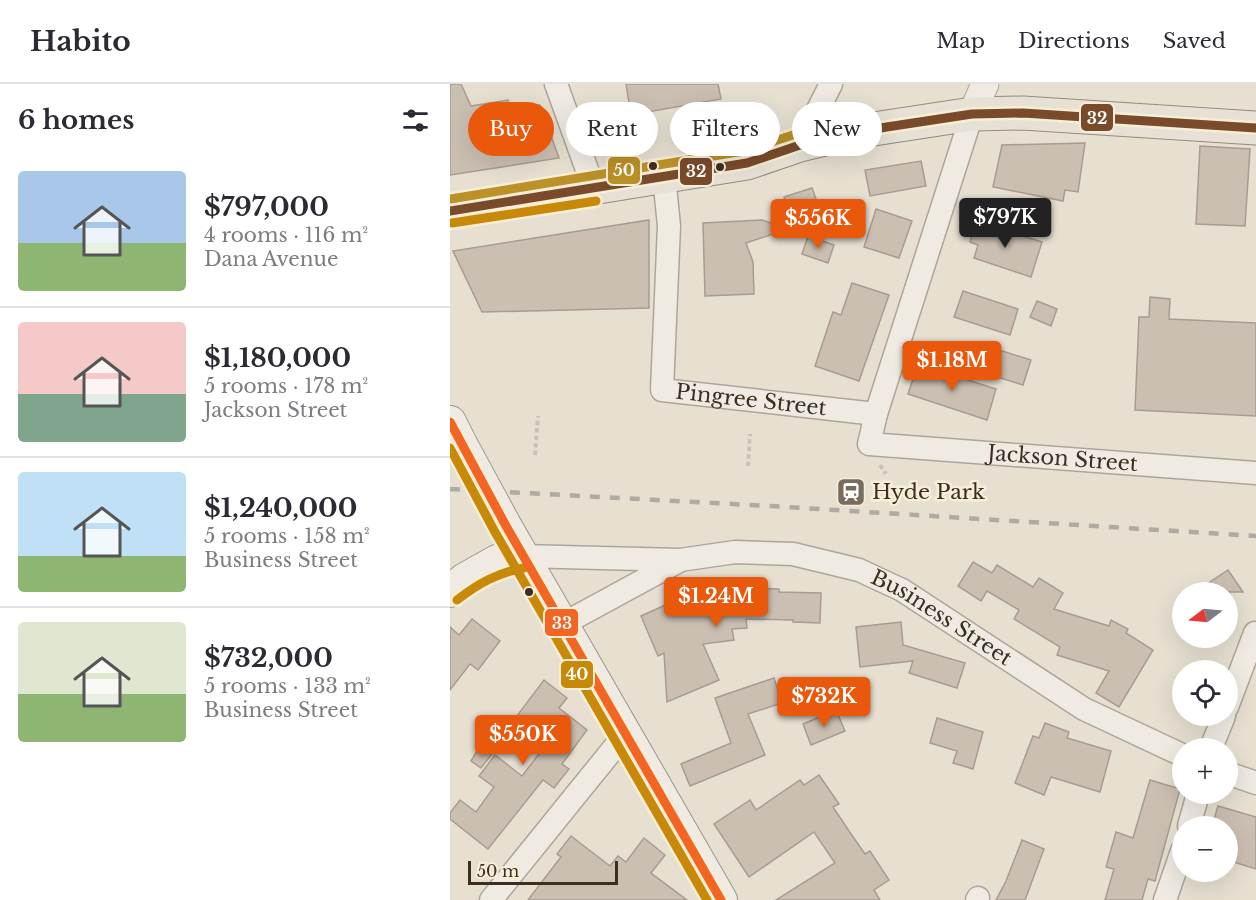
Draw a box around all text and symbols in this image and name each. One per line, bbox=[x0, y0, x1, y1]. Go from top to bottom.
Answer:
text: Habito bbox=[30, 24, 131, 59]
text: Map bbox=[936, 28, 985, 54]
text: Directions bbox=[1018, 28, 1130, 54]
text: Saved bbox=[1163, 28, 1226, 54]
chip: Buy bbox=[468, 102, 554, 156]
chip: Rent bbox=[566, 102, 658, 156]
chip: Filters bbox=[670, 102, 780, 156]
chip: New bbox=[792, 102, 882, 156]
line badge: 32 bbox=[1080, 103, 1114, 132]
text: 6 homes bbox=[18, 104, 134, 136]
icon: filters bbox=[399, 104, 432, 137]
text: 32 bbox=[1087, 108, 1107, 128]
line badge: 50 bbox=[607, 156, 641, 185]
line badge: 32 bbox=[679, 157, 713, 186]
text: 50 bbox=[613, 160, 635, 180]
unlabelled marker bbox=[647, 160, 659, 172]
text: 32 bbox=[686, 161, 706, 181]
unlabelled marker bbox=[714, 161, 726, 173]
text: $797,000 bbox=[204, 191, 329, 223]
icon: home bbox=[66, 195, 138, 267]
pin: $797K bbox=[963, 198, 1047, 249]
pin: $556K bbox=[776, 199, 860, 250]
text: $797K bbox=[973, 205, 1037, 229]
text: $556K bbox=[785, 206, 851, 230]
text: 4 rooms · 116 m² bbox=[204, 223, 368, 247]
text: Dana Avenue bbox=[204, 247, 338, 271]
pin: $1.18M bbox=[903, 341, 1001, 392]
text: $1,180,000 bbox=[204, 342, 351, 374]
icon: home bbox=[66, 346, 138, 418]
text: $1.18M bbox=[916, 348, 988, 372]
text: 5 rooms · 178 m² bbox=[204, 374, 368, 398]
street label: Pingree Street bbox=[674, 379, 828, 421]
text: Jackson Street bbox=[204, 398, 347, 422]
street label: Jackson Street bbox=[984, 440, 1139, 477]
station icon: Hyde Park bbox=[835, 476, 867, 508]
place label: Hyde Park bbox=[872, 479, 985, 505]
text: $1,240,000 bbox=[204, 492, 357, 524]
icon: home bbox=[66, 496, 138, 568]
text: 5 rooms · 158 m² bbox=[204, 524, 370, 548]
text: Business Street bbox=[204, 548, 358, 572]
street label: Business Street bbox=[867, 564, 1017, 671]
pin: $1.24M bbox=[667, 577, 765, 628]
north arrow bbox=[1172, 582, 1238, 648]
map controls bbox=[1172, 582, 1238, 882]
text: $1.24M bbox=[678, 584, 754, 608]
unlabelled marker bbox=[523, 586, 535, 598]
line badge: 33 bbox=[544, 608, 579, 637]
text: 33 bbox=[552, 613, 572, 633]
text: $732,000 bbox=[204, 642, 333, 674]
icon: home bbox=[66, 646, 138, 718]
line badge: 40 bbox=[560, 660, 594, 689]
button: locate bbox=[1172, 660, 1238, 726]
text: 40 bbox=[566, 664, 588, 684]
text: 5 rooms · 133 m² bbox=[204, 674, 371, 698]
pin: $732K bbox=[782, 677, 866, 728]
text: $732K bbox=[791, 684, 857, 708]
text: Business Street bbox=[204, 698, 358, 722]
pin: $550K bbox=[481, 715, 565, 766]
text: $550K bbox=[489, 722, 557, 746]
button: + bbox=[1172, 738, 1238, 804]
button: − bbox=[1172, 816, 1238, 882]
scale bar bbox=[468, 858, 618, 886]
text: 50 m bbox=[477, 861, 519, 881]

